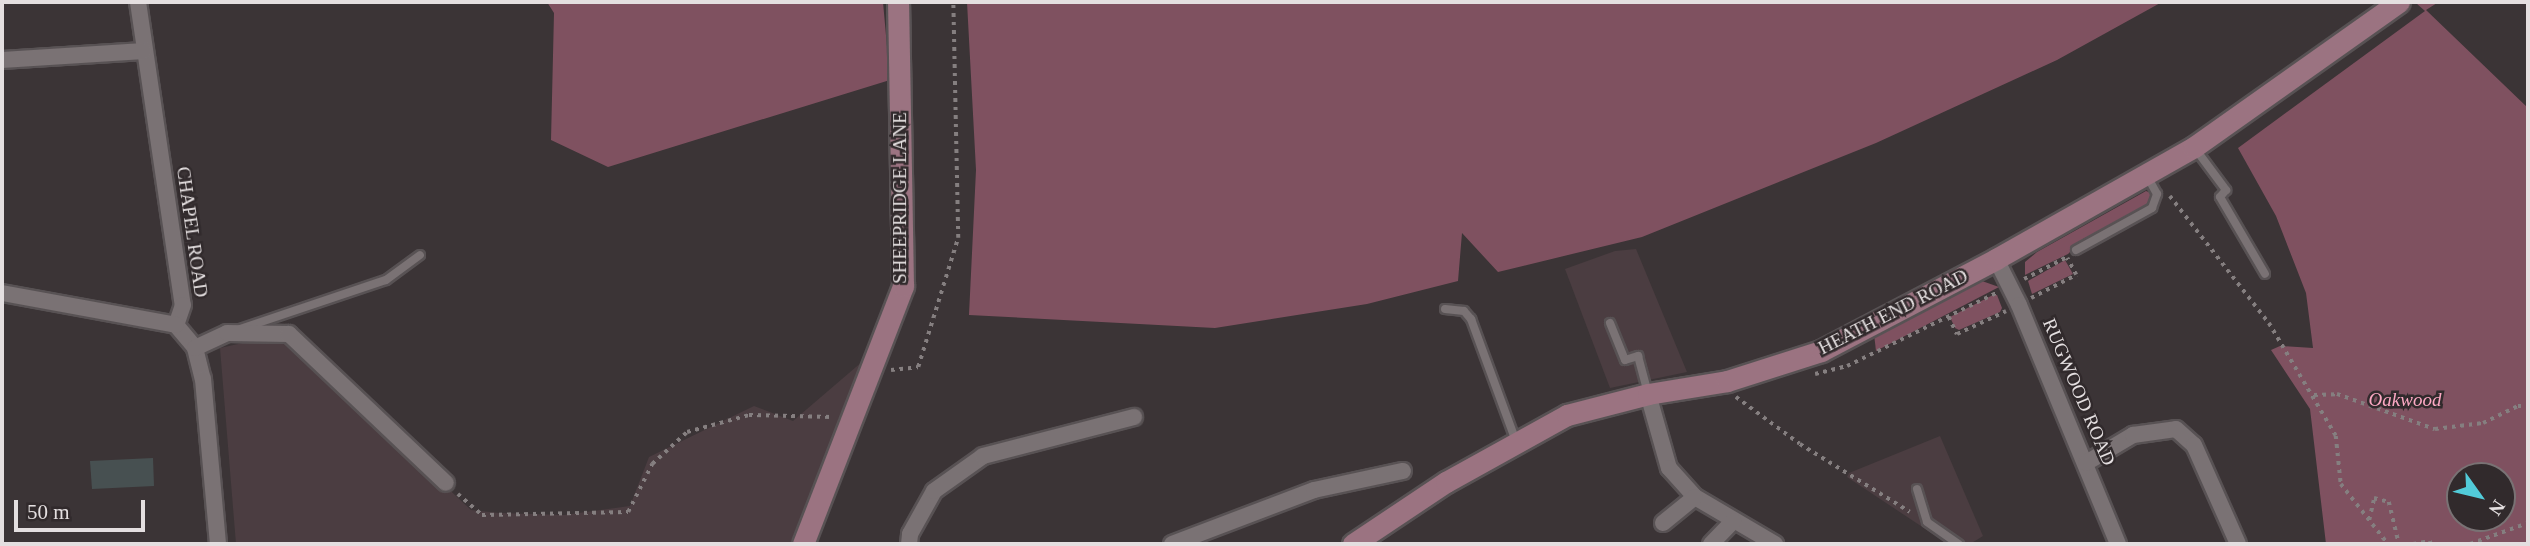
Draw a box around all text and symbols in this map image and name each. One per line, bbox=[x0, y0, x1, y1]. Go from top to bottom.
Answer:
street label: SHEEPRIDGE LANE bbox=[889, 112, 911, 284]
street label: CHAPEL ROAD bbox=[171, 165, 213, 299]
street label: HEATH END ROAD bbox=[1814, 264, 1972, 360]
street label: RUGWOOD ROAD bbox=[2038, 315, 2120, 469]
park label: Oakwood bbox=[2369, 389, 2441, 411]
north arrow bbox=[2446, 462, 2516, 532]
scale bar bbox=[18, 486, 149, 530]
text: N bbox=[2485, 496, 2510, 519]
text: 50 m bbox=[27, 500, 70, 524]

